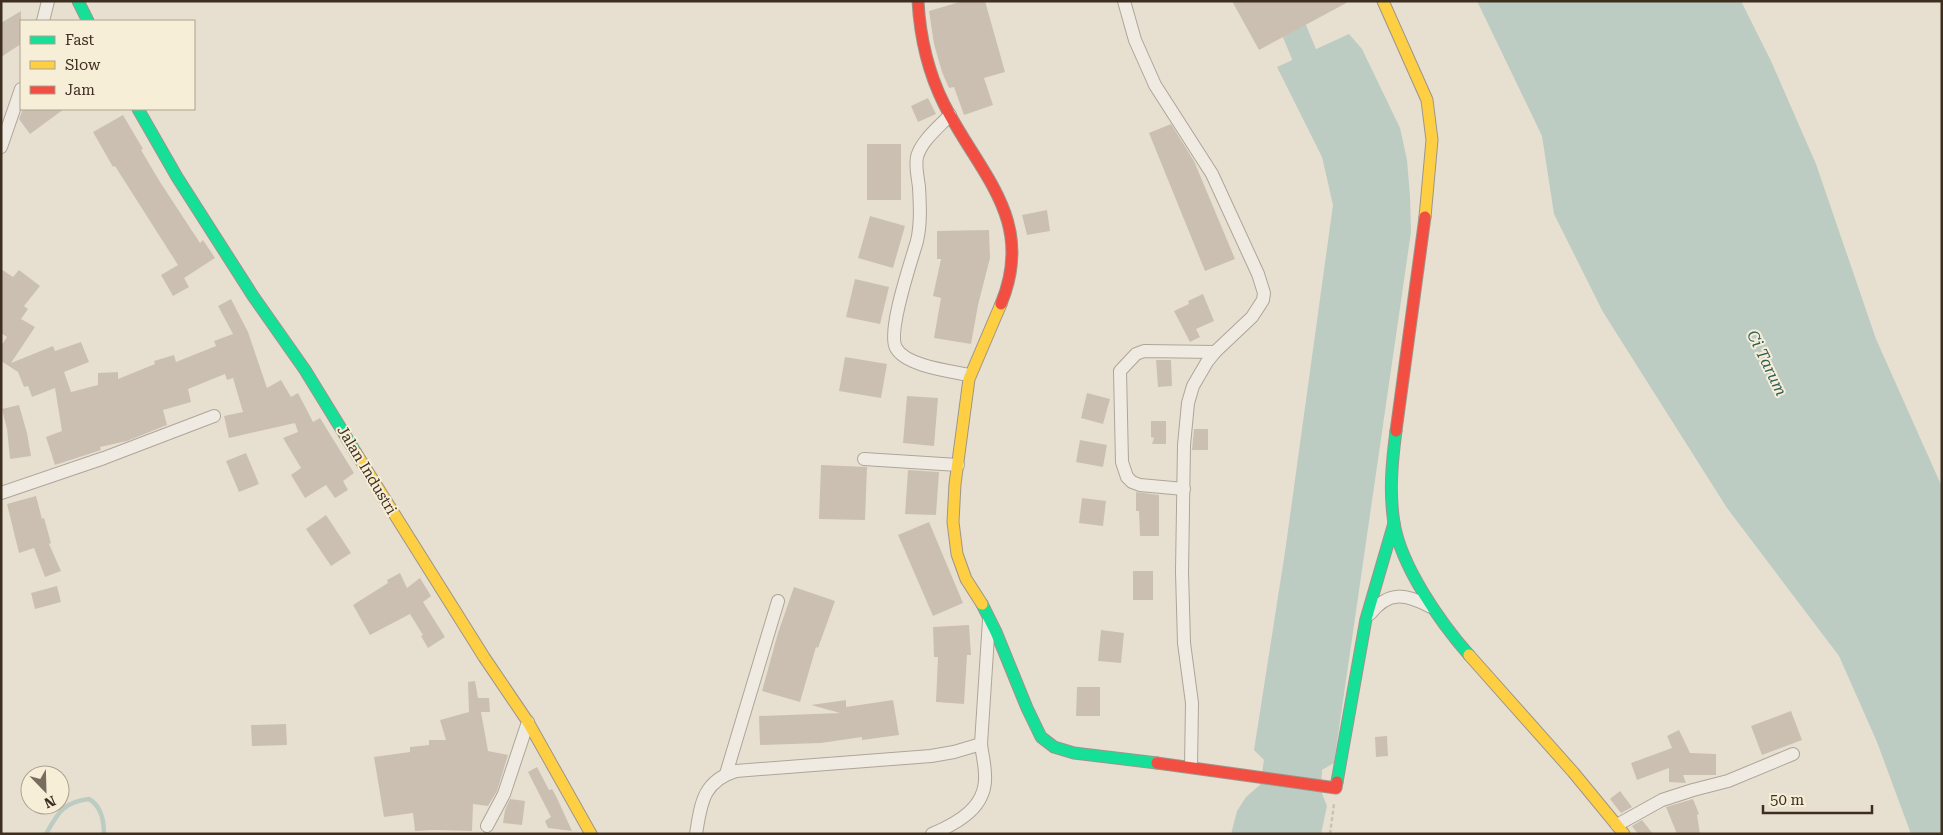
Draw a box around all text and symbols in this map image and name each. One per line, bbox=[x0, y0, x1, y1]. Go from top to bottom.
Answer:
legend bbox=[20, 20, 195, 110]
text: Fast bbox=[65, 31, 95, 49]
text: Slow bbox=[65, 56, 101, 74]
text: Jam bbox=[65, 81, 95, 99]
water label: Ci Tarum bbox=[1743, 327, 1791, 399]
street label: Jalan Industri bbox=[333, 422, 401, 518]
north arrow bbox=[20, 765, 70, 815]
scale bar bbox=[1763, 782, 1872, 814]
text: 50 m bbox=[1770, 791, 1805, 809]
text: N bbox=[42, 792, 58, 812]

